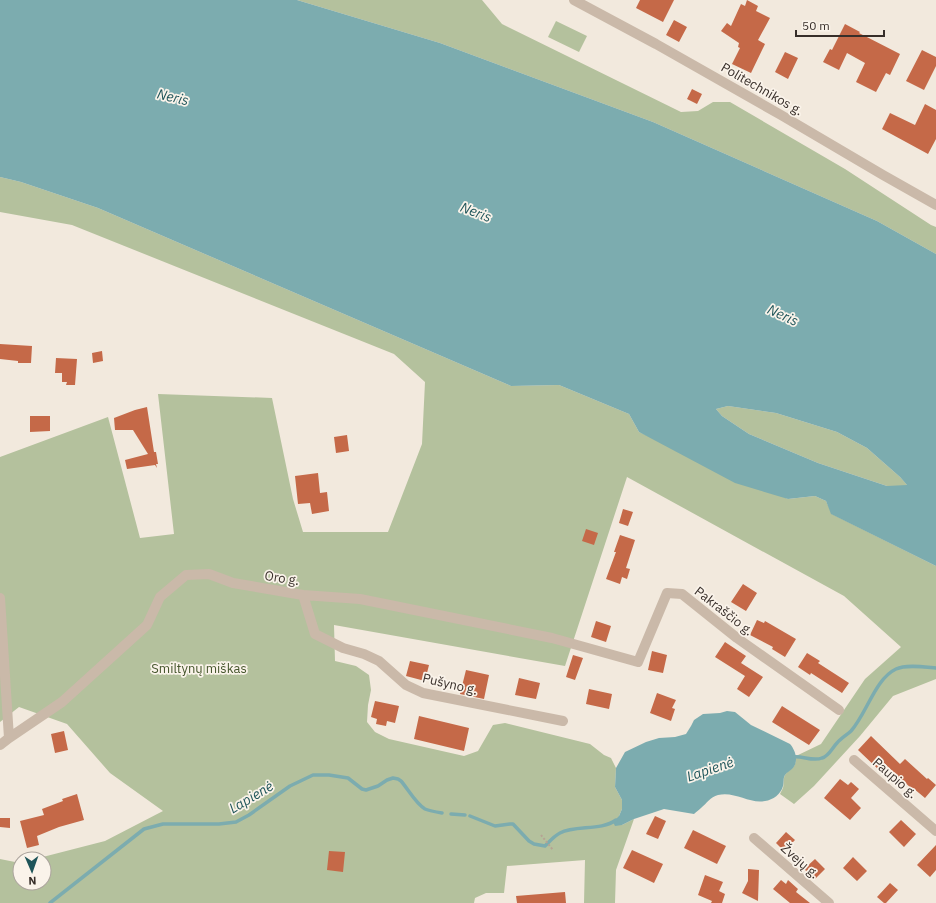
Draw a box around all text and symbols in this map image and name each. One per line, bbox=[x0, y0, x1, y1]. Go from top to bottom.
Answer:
scale bar bbox=[796, 12, 884, 38]
text: 50 m bbox=[802, 18, 830, 33]
street label: Politechnikos g. bbox=[718, 59, 806, 119]
water label: Neris bbox=[155, 85, 191, 109]
water label: Neris bbox=[458, 198, 495, 226]
water label: Neris bbox=[765, 300, 802, 330]
street label: Oro g. bbox=[263, 567, 301, 589]
street label: Pakraščio g. bbox=[691, 583, 757, 639]
park label: Smiltynų miškas bbox=[151, 660, 247, 677]
street label: Pušyno g. bbox=[421, 669, 479, 699]
water label: Lapienė bbox=[684, 753, 736, 785]
street label: Paupio g. bbox=[869, 754, 921, 802]
water label: Lapienė bbox=[226, 777, 276, 817]
street label: Žvejų g. bbox=[777, 840, 823, 882]
north arrow bbox=[12, 851, 52, 891]
text: N bbox=[28, 874, 37, 888]

